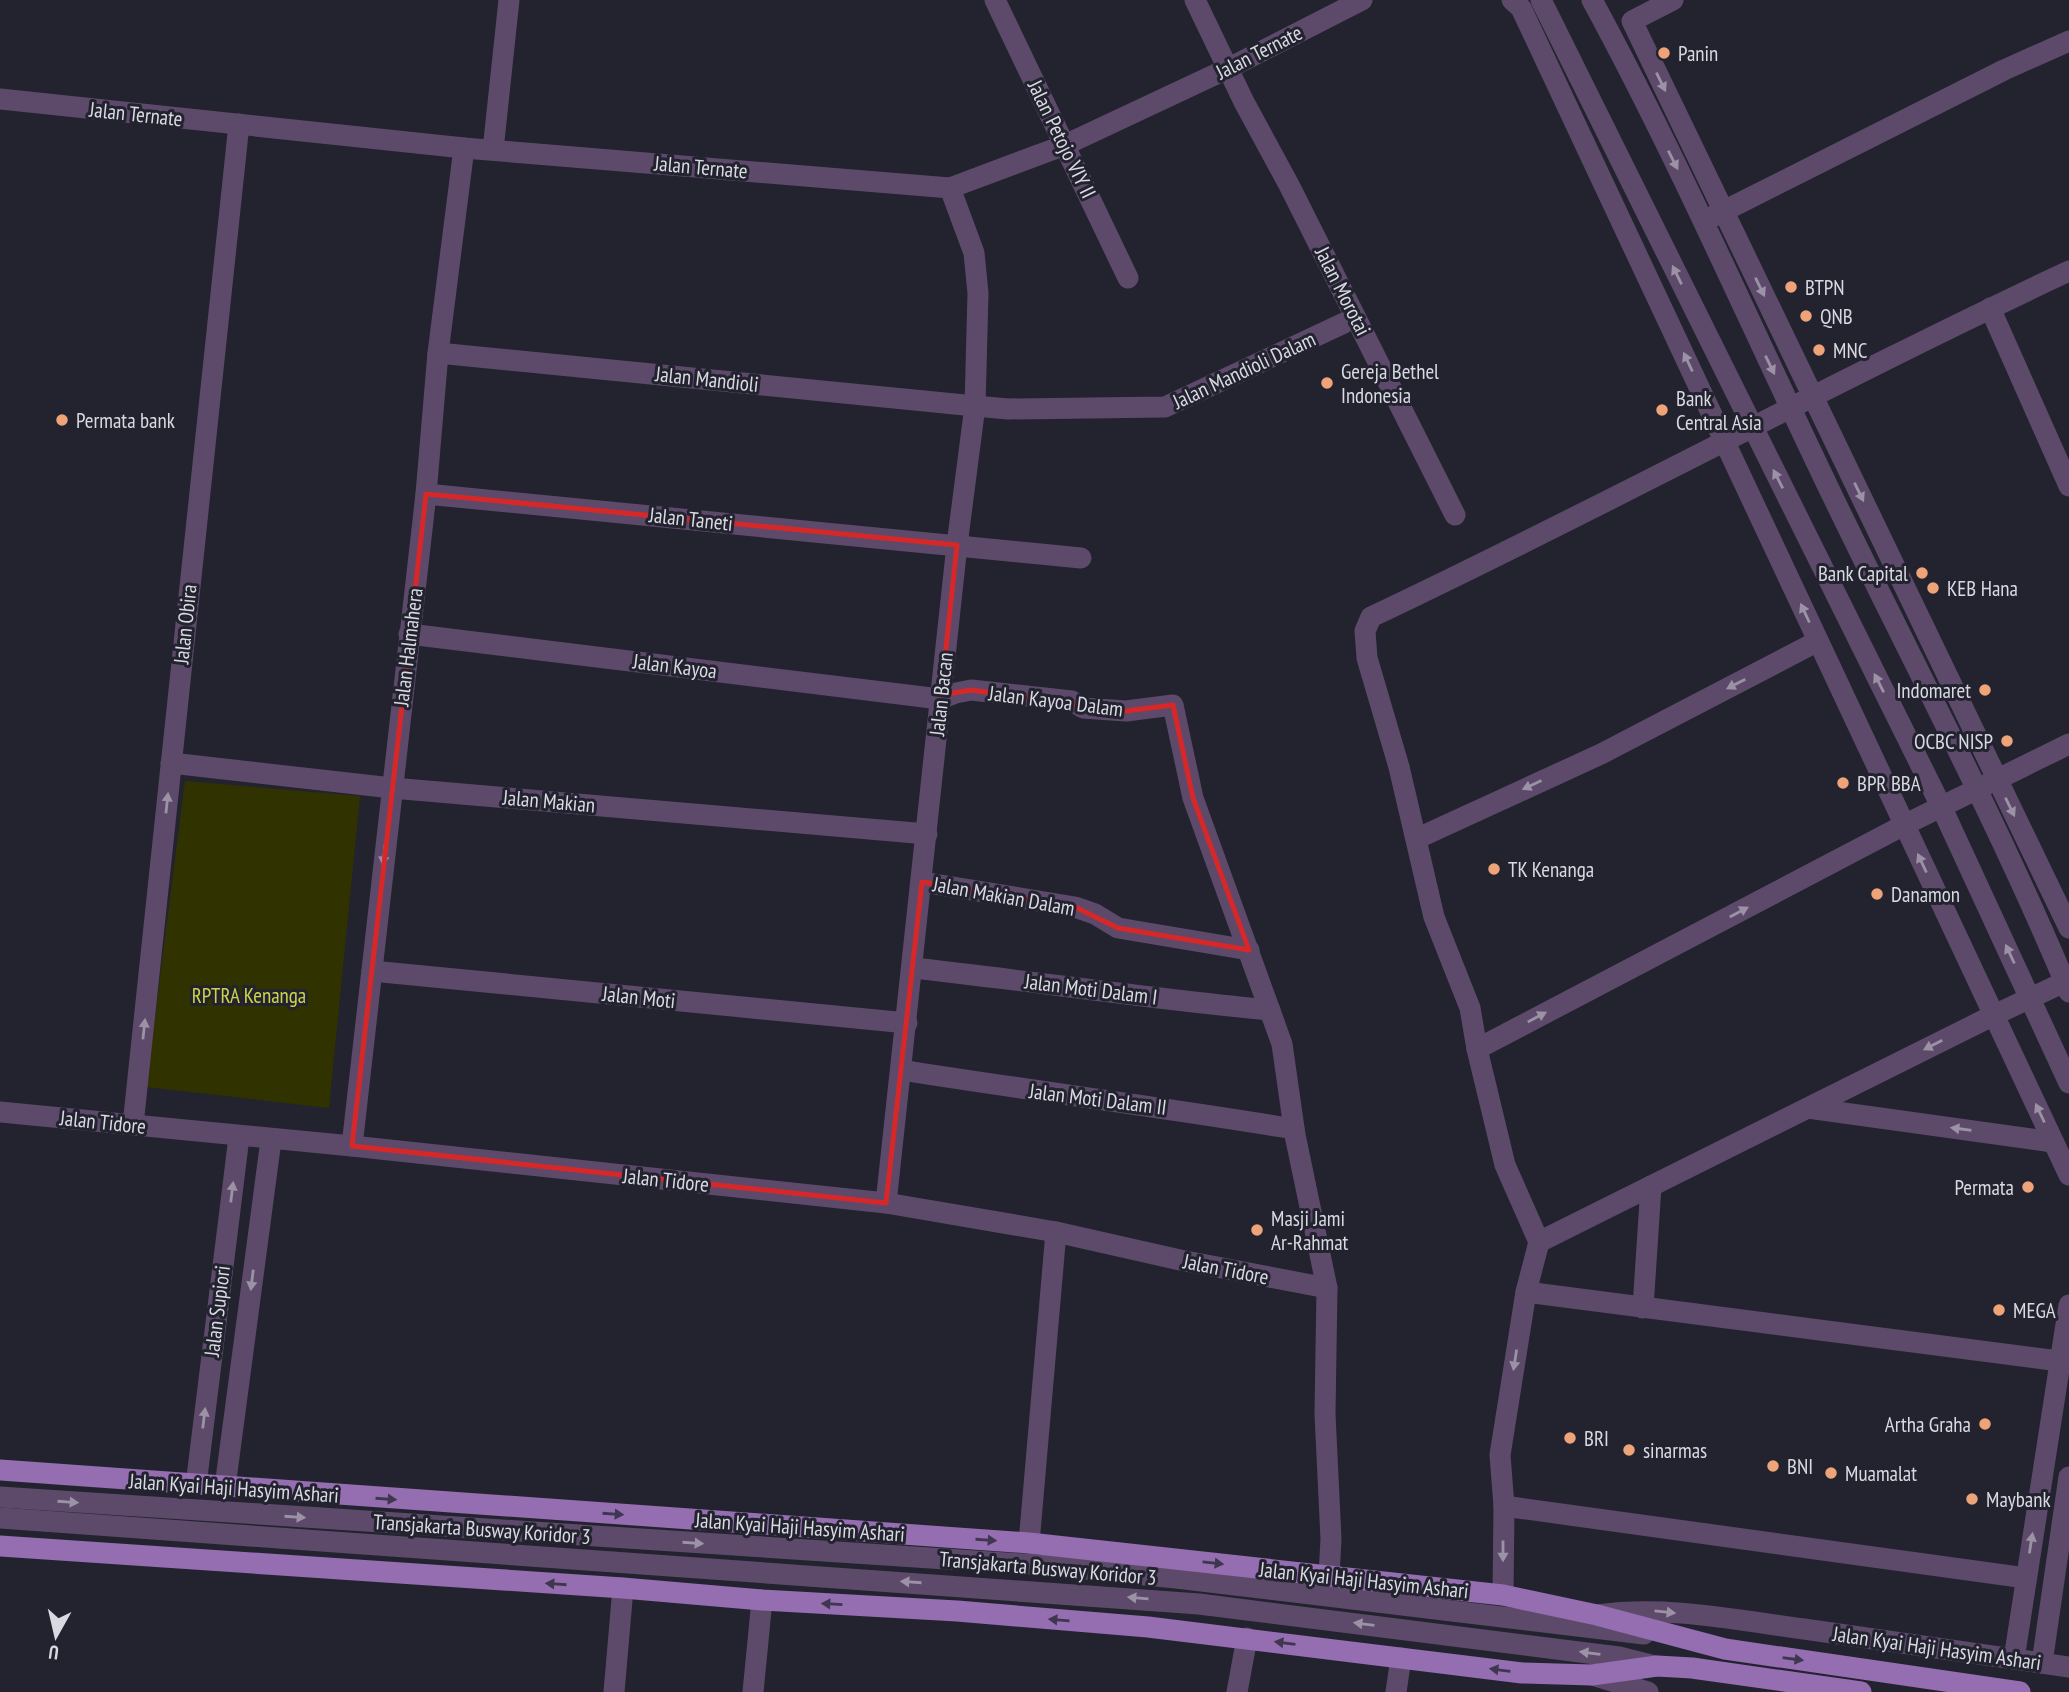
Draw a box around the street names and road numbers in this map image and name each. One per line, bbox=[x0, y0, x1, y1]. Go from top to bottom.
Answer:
street label: Jalan Ternate bbox=[1210, 19, 1307, 86]
street label: Jalan Petojo VIY II bbox=[1021, 75, 1102, 203]
street label: Jalan Ternate bbox=[87, 96, 184, 132]
street label: Jalan Ternate bbox=[652, 149, 749, 185]
street label: Jalan Morotai bbox=[1309, 241, 1377, 340]
street label: Jalan Mandioli Dalam bbox=[1167, 325, 1320, 415]
street label: Jalan Mandioli bbox=[653, 360, 760, 398]
street label: Jalan Taneti bbox=[647, 501, 734, 537]
street label: Jalan Obira bbox=[167, 583, 203, 666]
street label: Jalan Halmahera bbox=[387, 586, 429, 709]
street label: Jalan Kayoa bbox=[631, 647, 718, 685]
street label: Jalan Bacan bbox=[923, 651, 959, 738]
street label: Jalan Kayoa Dalam bbox=[986, 679, 1125, 723]
street label: Jalan Makian bbox=[501, 783, 596, 818]
street label: Jalan Makian Dalam bbox=[930, 870, 1077, 922]
street label: Jalan Moti Dalam I bbox=[1022, 967, 1159, 1011]
street label: Jalan Moti bbox=[600, 980, 677, 1014]
street label: Jalan Moti Dalam II bbox=[1027, 1077, 1168, 1121]
street label: Jalan Tidore bbox=[58, 1104, 147, 1140]
street label: Jalan Tidore bbox=[621, 1162, 710, 1198]
street label: Jalan Tidore bbox=[1180, 1247, 1271, 1290]
street label: Jalan Supiori bbox=[198, 1264, 236, 1359]
street label: Jalan Kyai Haji Hasyim Ashari bbox=[127, 1467, 340, 1509]
street label: Jalan Kyai Haji Hasyim Ashari bbox=[693, 1506, 906, 1548]
street label: Transjakarta Busway Koridor 3 bbox=[372, 1508, 592, 1550]
street label: Transjakarta Busway Koridor 3 bbox=[938, 1545, 1158, 1591]
street label: Jalan Kyai Haji Hasyim Ashari bbox=[1257, 1555, 1470, 1604]
street label: Jalan Kyai Haji Hasyim Ashari bbox=[1830, 1620, 2043, 1676]

